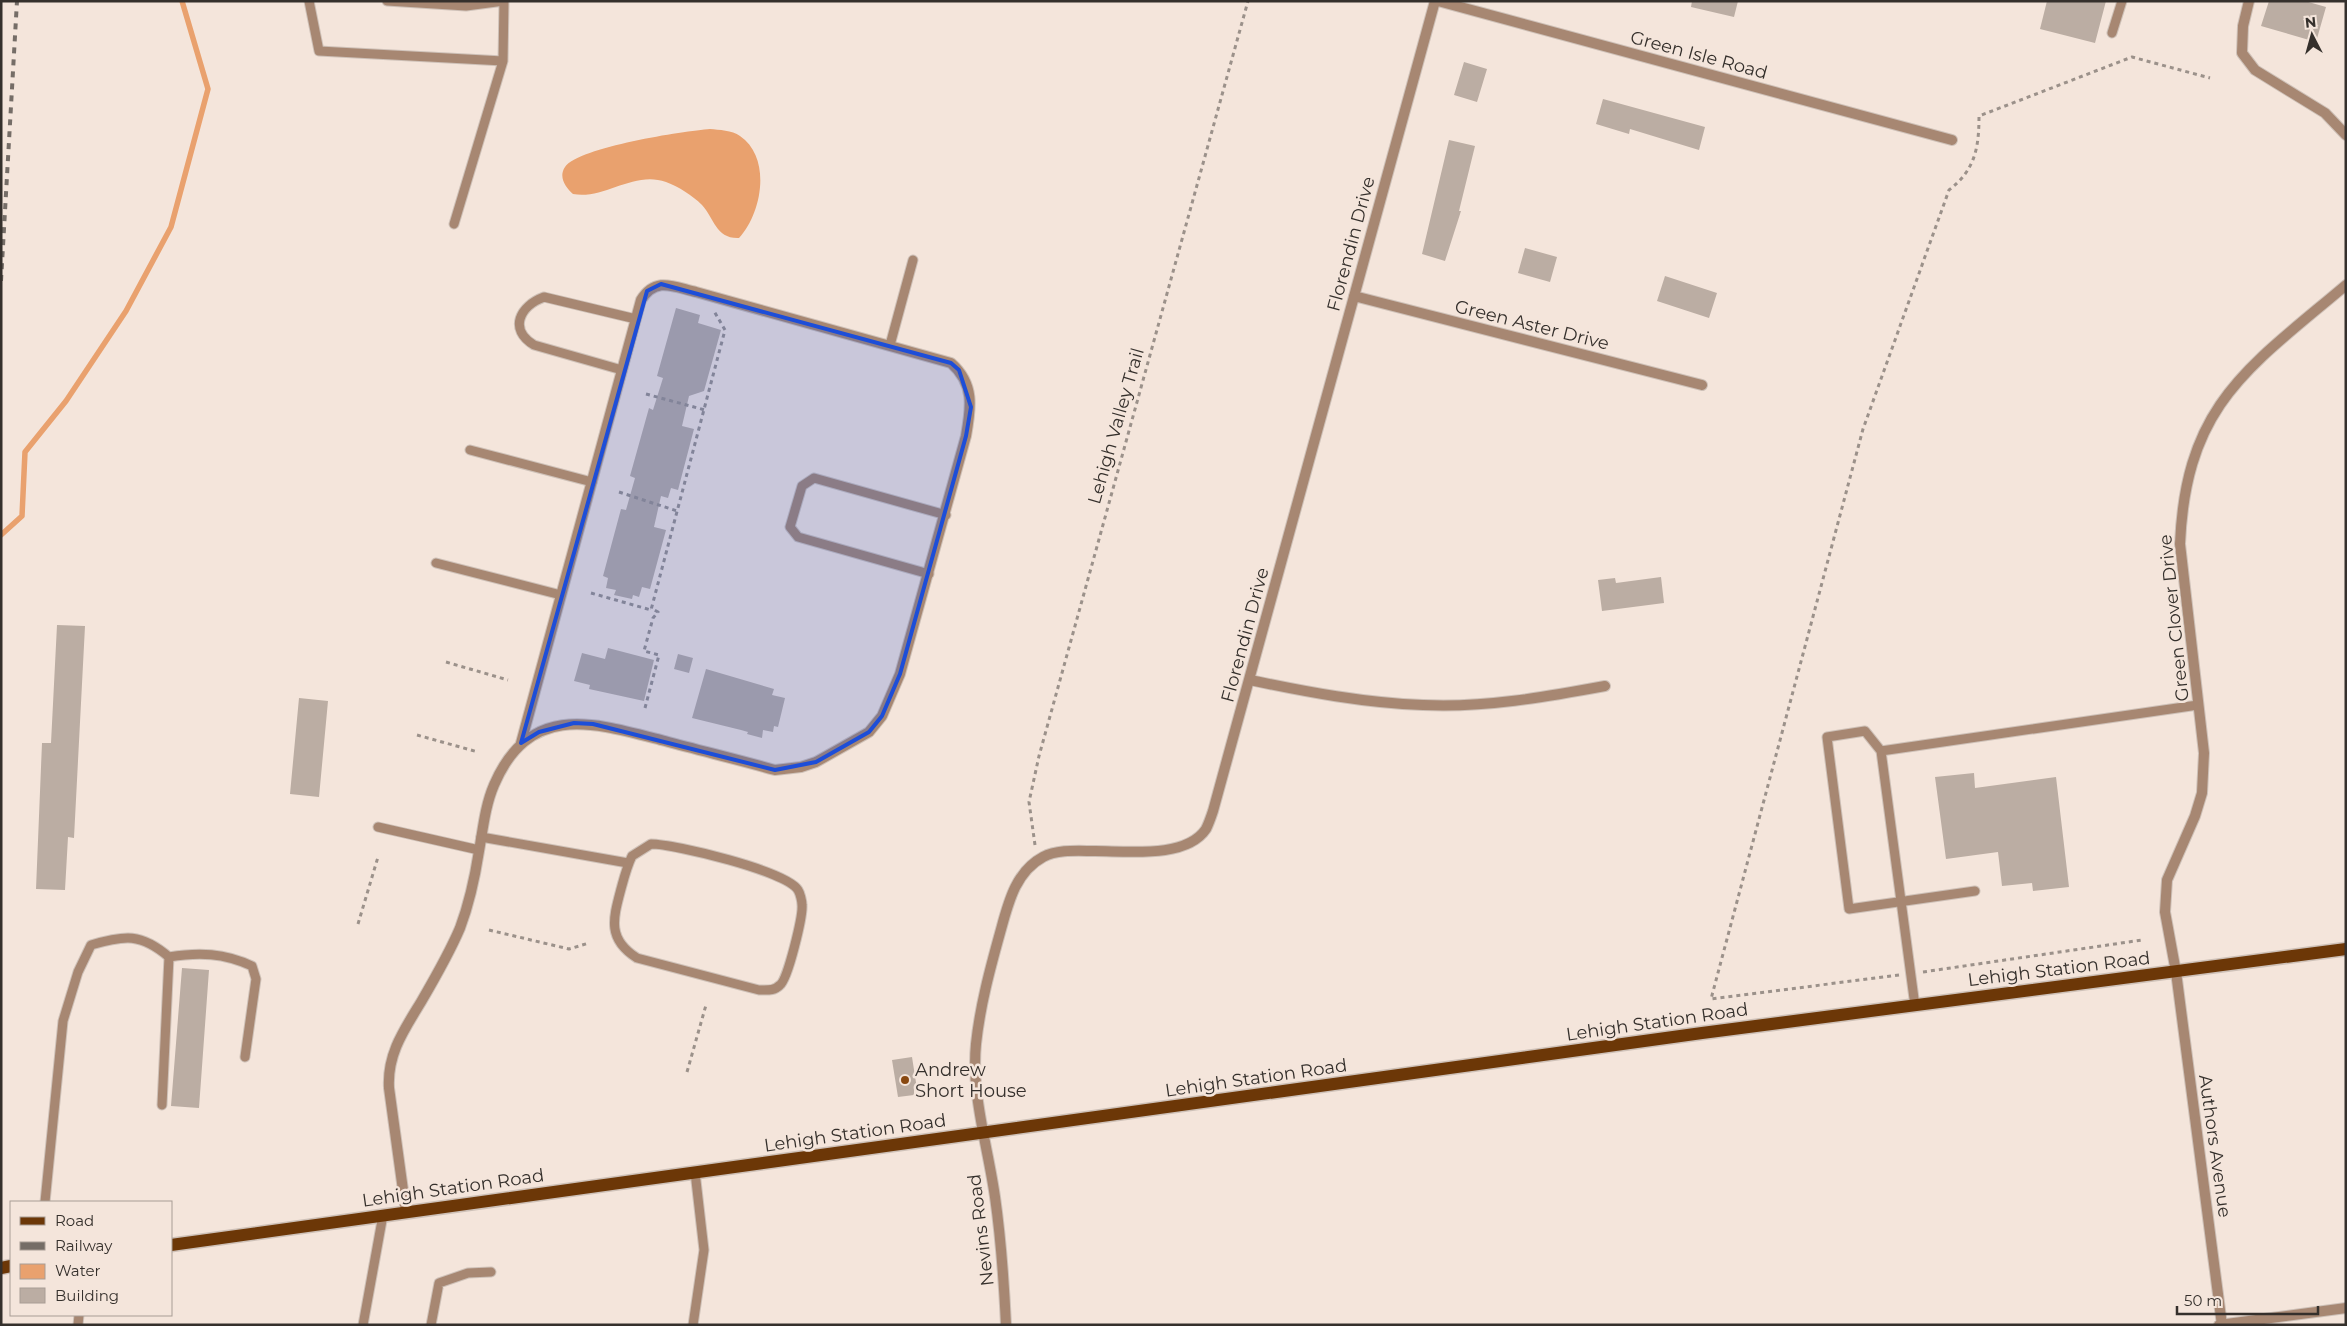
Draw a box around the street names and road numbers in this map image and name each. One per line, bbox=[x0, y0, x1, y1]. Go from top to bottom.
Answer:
street label: Green Isle Road bbox=[1628, 26, 1770, 84]
street label: Florendin Drive bbox=[1322, 174, 1380, 314]
street label: Green Aster Drive bbox=[1453, 295, 1611, 355]
street label: Lehigh Valley Trail bbox=[1083, 345, 1149, 507]
street label: Green Clover Drive bbox=[2154, 533, 2194, 702]
street label: Florendin Drive bbox=[1216, 565, 1274, 705]
street label: Lehigh Station Road bbox=[1967, 947, 2151, 991]
street label: Lehigh Station Road bbox=[1565, 998, 1749, 1046]
street label: Lehigh Station Road bbox=[1164, 1054, 1348, 1102]
street label: Authors Avenue bbox=[2194, 1073, 2236, 1219]
street label: Lehigh Station Road bbox=[763, 1109, 947, 1157]
street label: Lehigh Station Road bbox=[361, 1164, 545, 1212]
street label: Nevins Road bbox=[963, 1173, 999, 1287]

